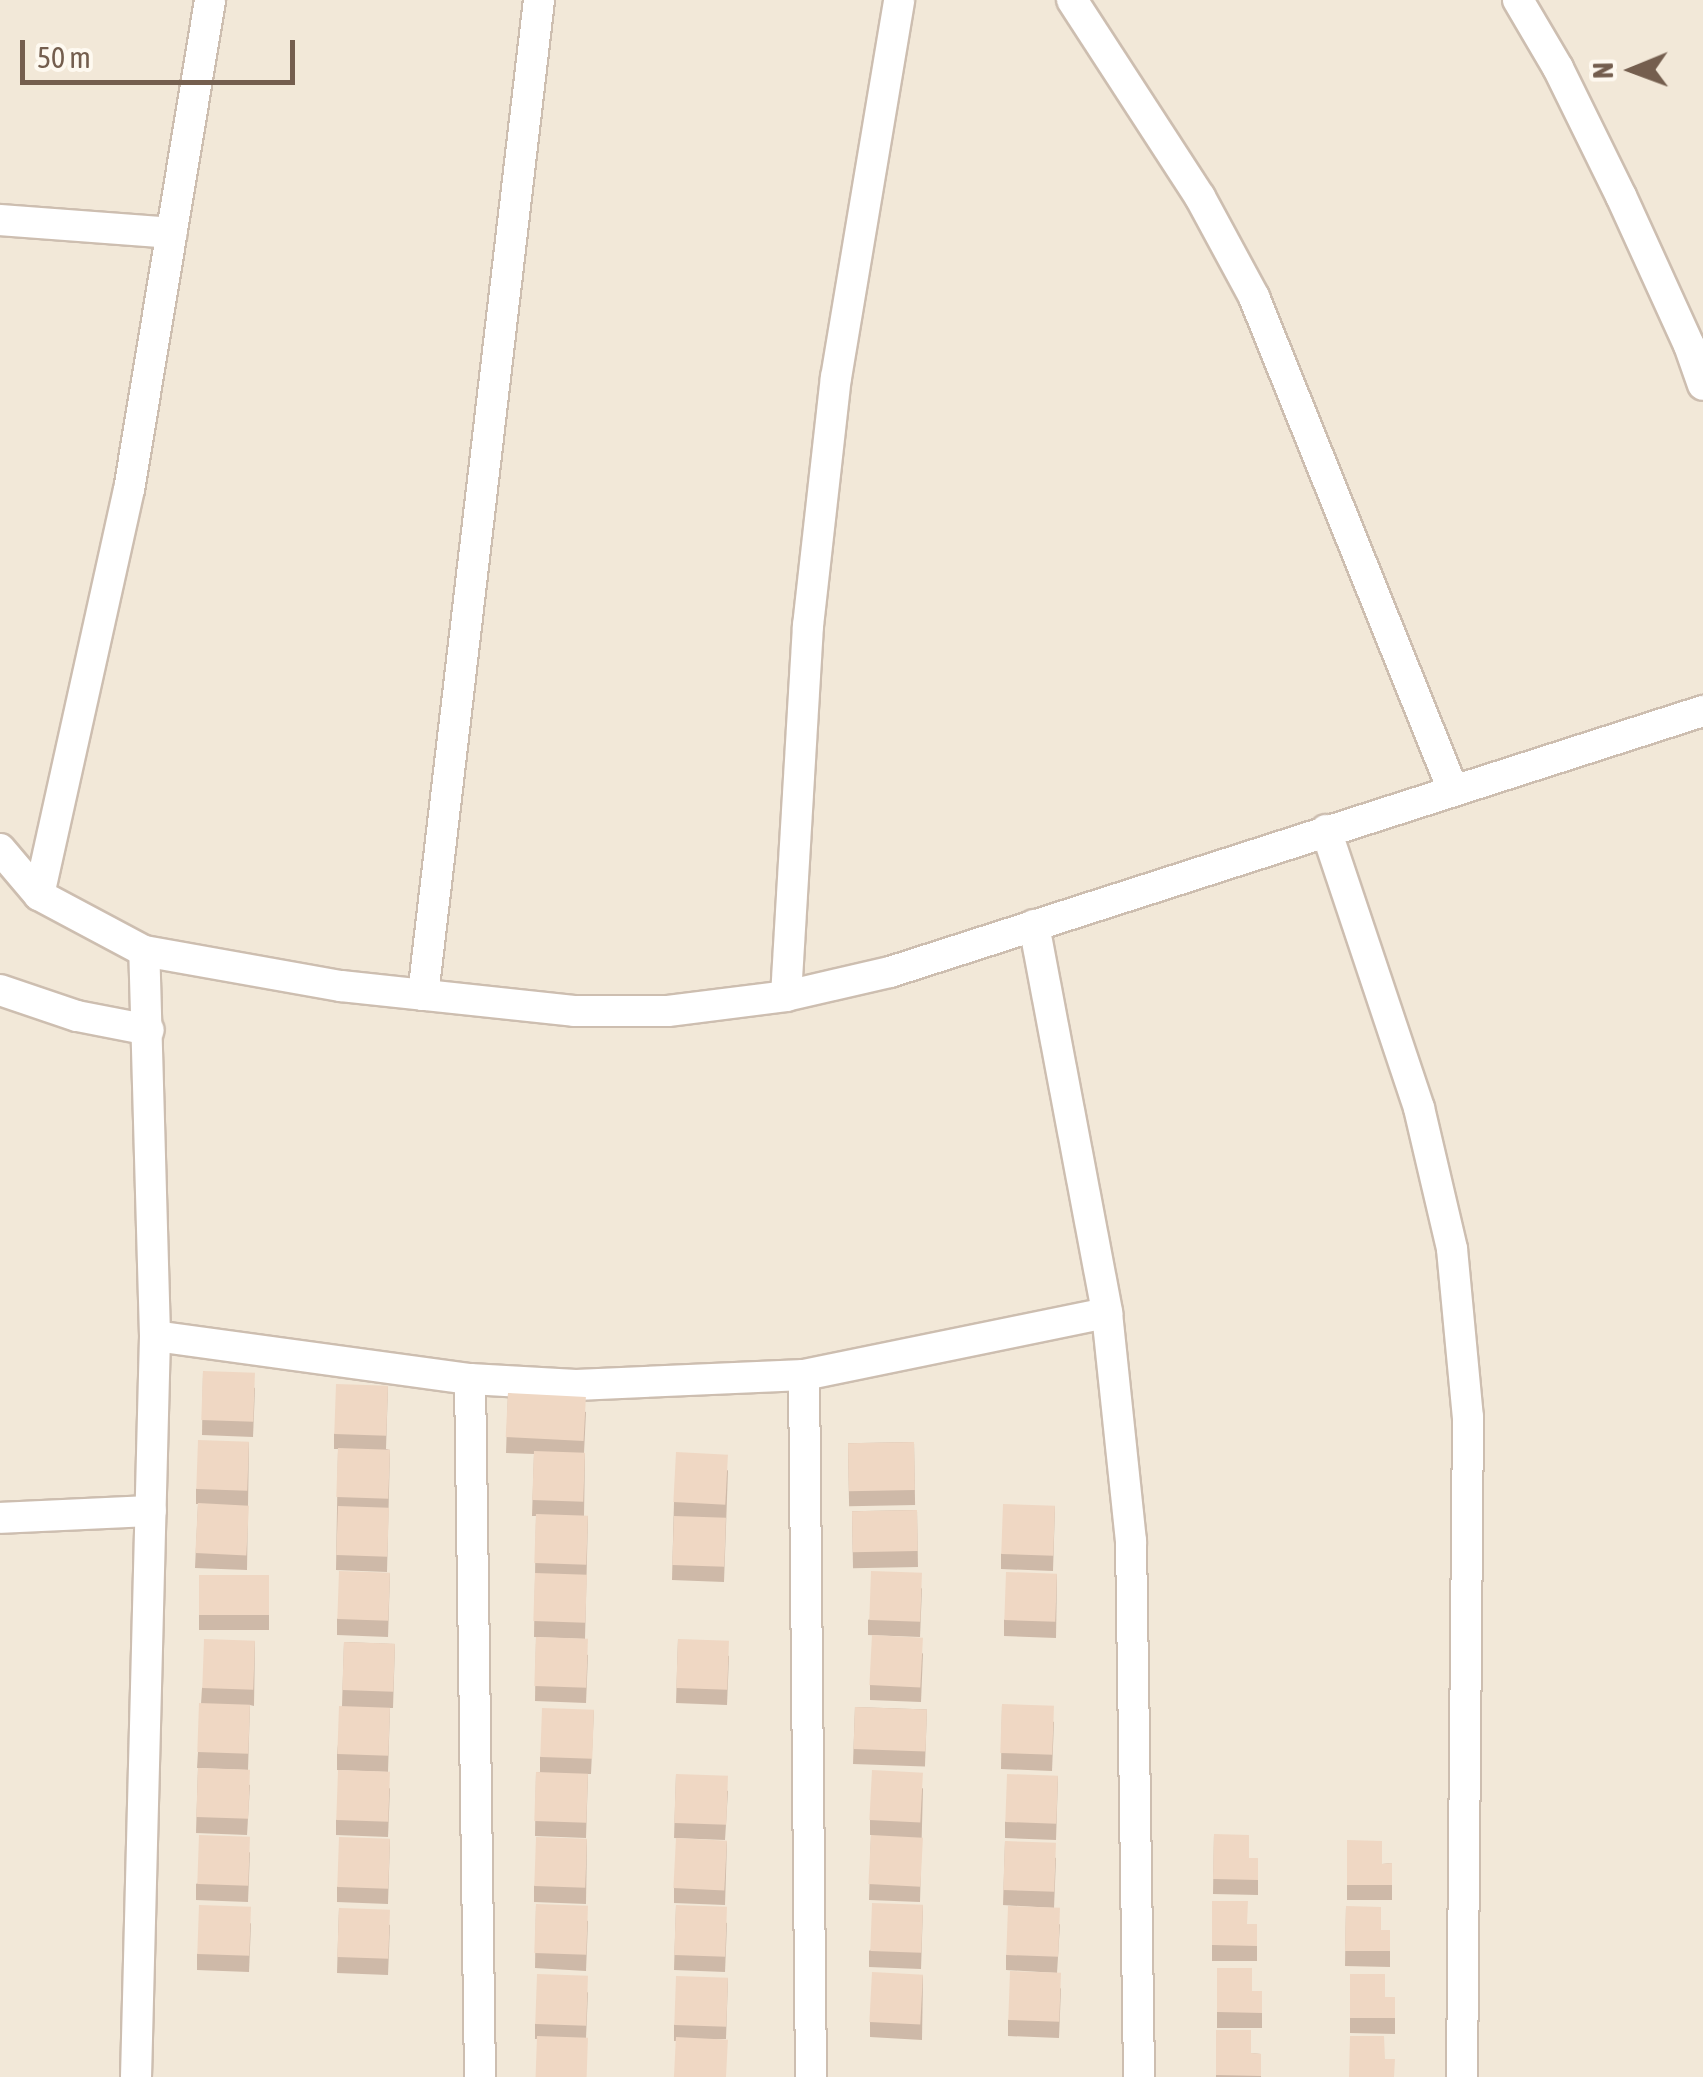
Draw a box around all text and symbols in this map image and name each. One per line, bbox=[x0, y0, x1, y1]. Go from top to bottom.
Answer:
scale bar bbox=[25, 20, 300, 82]
north arrow bbox=[1583, 20, 1683, 120]
text: 50 m bbox=[37, 40, 91, 74]
text: N bbox=[1587, 62, 1619, 79]

